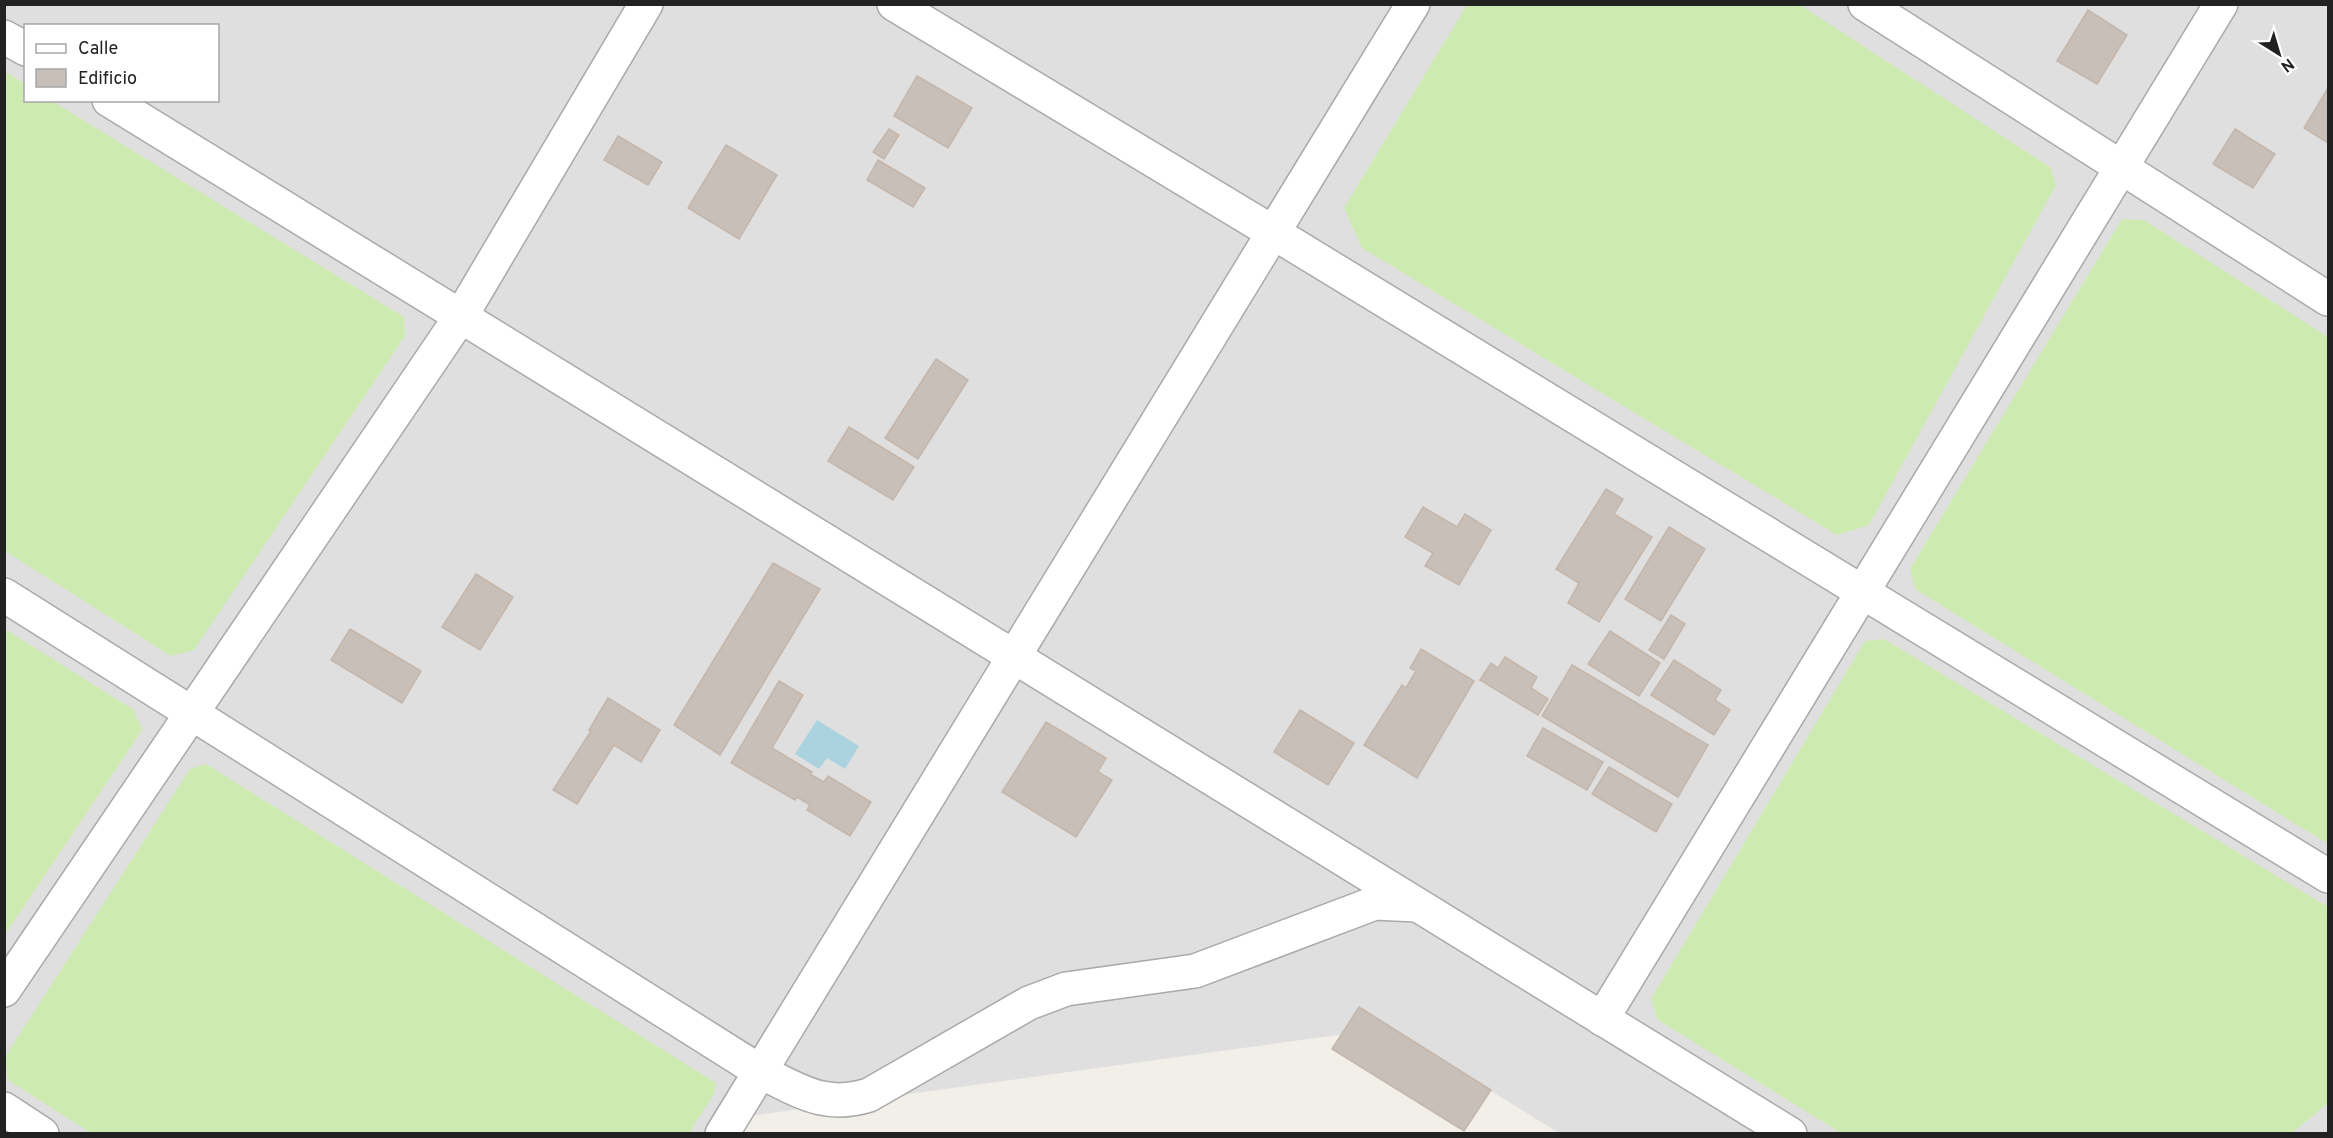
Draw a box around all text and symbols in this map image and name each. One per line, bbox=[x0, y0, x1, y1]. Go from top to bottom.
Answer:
legend bbox=[24, 24, 219, 102]
north arrow bbox=[2249, 24, 2309, 84]
text: Calle bbox=[78, 38, 118, 61]
text: N bbox=[2276, 53, 2297, 76]
text: Edificio bbox=[78, 68, 137, 91]

